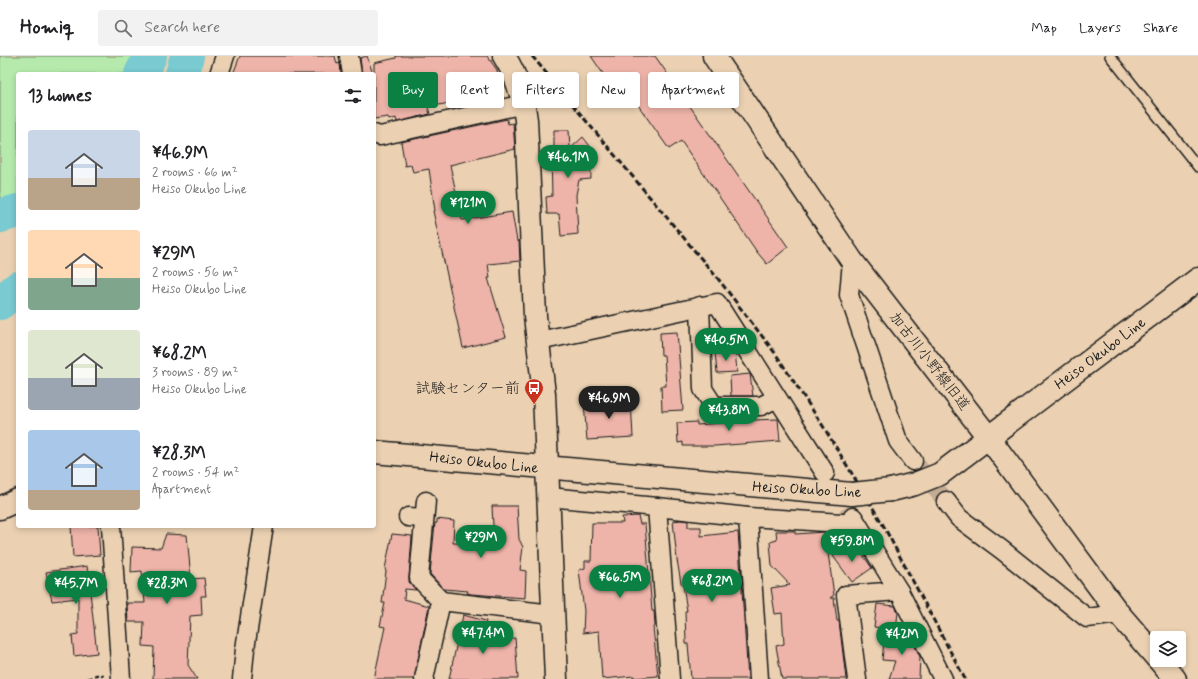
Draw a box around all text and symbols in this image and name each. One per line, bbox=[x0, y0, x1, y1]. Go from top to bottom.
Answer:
search box bbox=[98, 10, 378, 46]
text: Homiq bbox=[20, 15, 74, 40]
icon: search bbox=[112, 17, 134, 39]
text: Search here bbox=[144, 18, 220, 38]
text: Map bbox=[1031, 19, 1057, 37]
text: Layers bbox=[1079, 19, 1121, 37]
text: Share bbox=[1143, 19, 1178, 37]
chip: Buy bbox=[388, 72, 438, 108]
chip: Rent bbox=[446, 72, 504, 108]
chip: Filters bbox=[512, 72, 579, 108]
chip: New bbox=[587, 72, 640, 108]
chip: Apartment bbox=[648, 72, 739, 108]
text: 13 homes bbox=[28, 85, 92, 107]
icon: filters bbox=[342, 85, 364, 107]
text: ¥46.9M bbox=[152, 142, 208, 164]
pin: ¥46.1M bbox=[535, 145, 601, 179]
icon: home bbox=[60, 146, 108, 194]
text: ¥46.1M bbox=[547, 149, 589, 166]
text: 2 rooms · 66 m² bbox=[152, 164, 237, 181]
text: Heiso Okubo Line bbox=[152, 181, 247, 198]
pin: ¥121M bbox=[440, 191, 496, 225]
text: ¥121M bbox=[450, 195, 486, 212]
text: ¥29M bbox=[152, 242, 195, 264]
icon: home bbox=[60, 246, 108, 294]
text: 2 rooms · 56 m² bbox=[152, 264, 239, 281]
text: Heiso Okubo Line bbox=[152, 281, 247, 298]
street label: 加古川小野線旧道 bbox=[884, 308, 974, 415]
street label: Heiso Okubo Line bbox=[1051, 313, 1150, 395]
pin: ¥40.5M bbox=[693, 328, 759, 362]
text: ¥40.5M bbox=[704, 332, 748, 349]
text: ¥68.2M bbox=[152, 342, 207, 364]
icon: home bbox=[60, 346, 108, 394]
text: 3 rooms · 89 m² bbox=[152, 364, 238, 381]
bus stop icon: 試験センター前 bbox=[523, 377, 545, 405]
place label: 試験センター前 bbox=[416, 379, 520, 399]
text: Heiso Okubo Line bbox=[152, 381, 247, 398]
pin: ¥46.9M bbox=[576, 386, 642, 420]
text: ¥46.9M bbox=[588, 390, 630, 407]
pin: ¥43.8M bbox=[696, 398, 762, 432]
text: ¥43.8M bbox=[708, 402, 750, 419]
text: ¥28.3M bbox=[152, 442, 206, 464]
icon: home bbox=[60, 446, 108, 494]
street label: Heiso Okubo Line bbox=[428, 447, 539, 479]
text: 2 rooms · 54 m² bbox=[152, 464, 239, 481]
street label: Heiso Okubo Line bbox=[752, 477, 862, 503]
text: Apartment bbox=[152, 481, 211, 498]
pin: ¥29M bbox=[457, 525, 505, 559]
text: ¥29M bbox=[464, 529, 498, 546]
pin: ¥59.8M bbox=[819, 529, 885, 563]
text: ¥59.8M bbox=[830, 533, 874, 550]
pin: ¥66.5M bbox=[587, 565, 653, 599]
text: ¥66.5M bbox=[598, 569, 642, 586]
pin: ¥68.2M bbox=[679, 569, 745, 603]
pin: ¥45.7M bbox=[43, 571, 109, 605]
pin: ¥28.3M bbox=[134, 571, 200, 605]
text: ¥68.2M bbox=[691, 573, 733, 590]
text: ¥45.7M bbox=[54, 575, 98, 592]
text: ¥28.3M bbox=[147, 575, 187, 592]
pin: ¥47.4M bbox=[450, 621, 516, 655]
pin: ¥42M bbox=[878, 622, 926, 656]
text: ¥47.4M bbox=[461, 625, 505, 642]
text: ¥42M bbox=[885, 626, 919, 643]
map controls bbox=[1150, 631, 1186, 667]
button: layers bbox=[1150, 631, 1186, 667]

